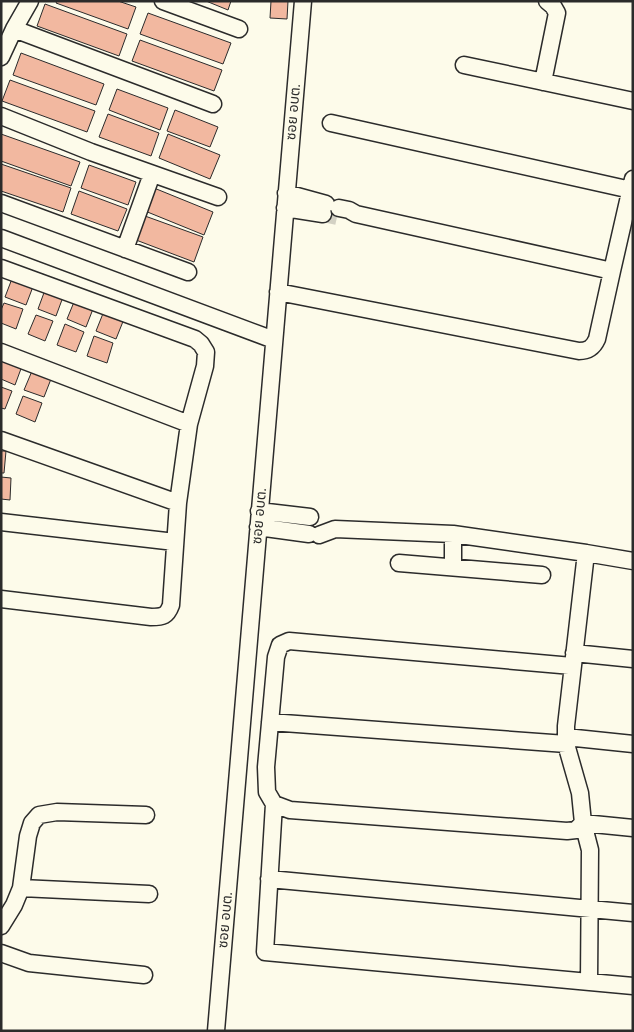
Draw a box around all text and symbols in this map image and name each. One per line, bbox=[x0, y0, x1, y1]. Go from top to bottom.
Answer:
street label: ซอย อบต. bbox=[281, 83, 305, 141]
street label: ซอย อบต. bbox=[247, 487, 271, 545]
street label: ซอย อบต. bbox=[213, 891, 237, 949]

